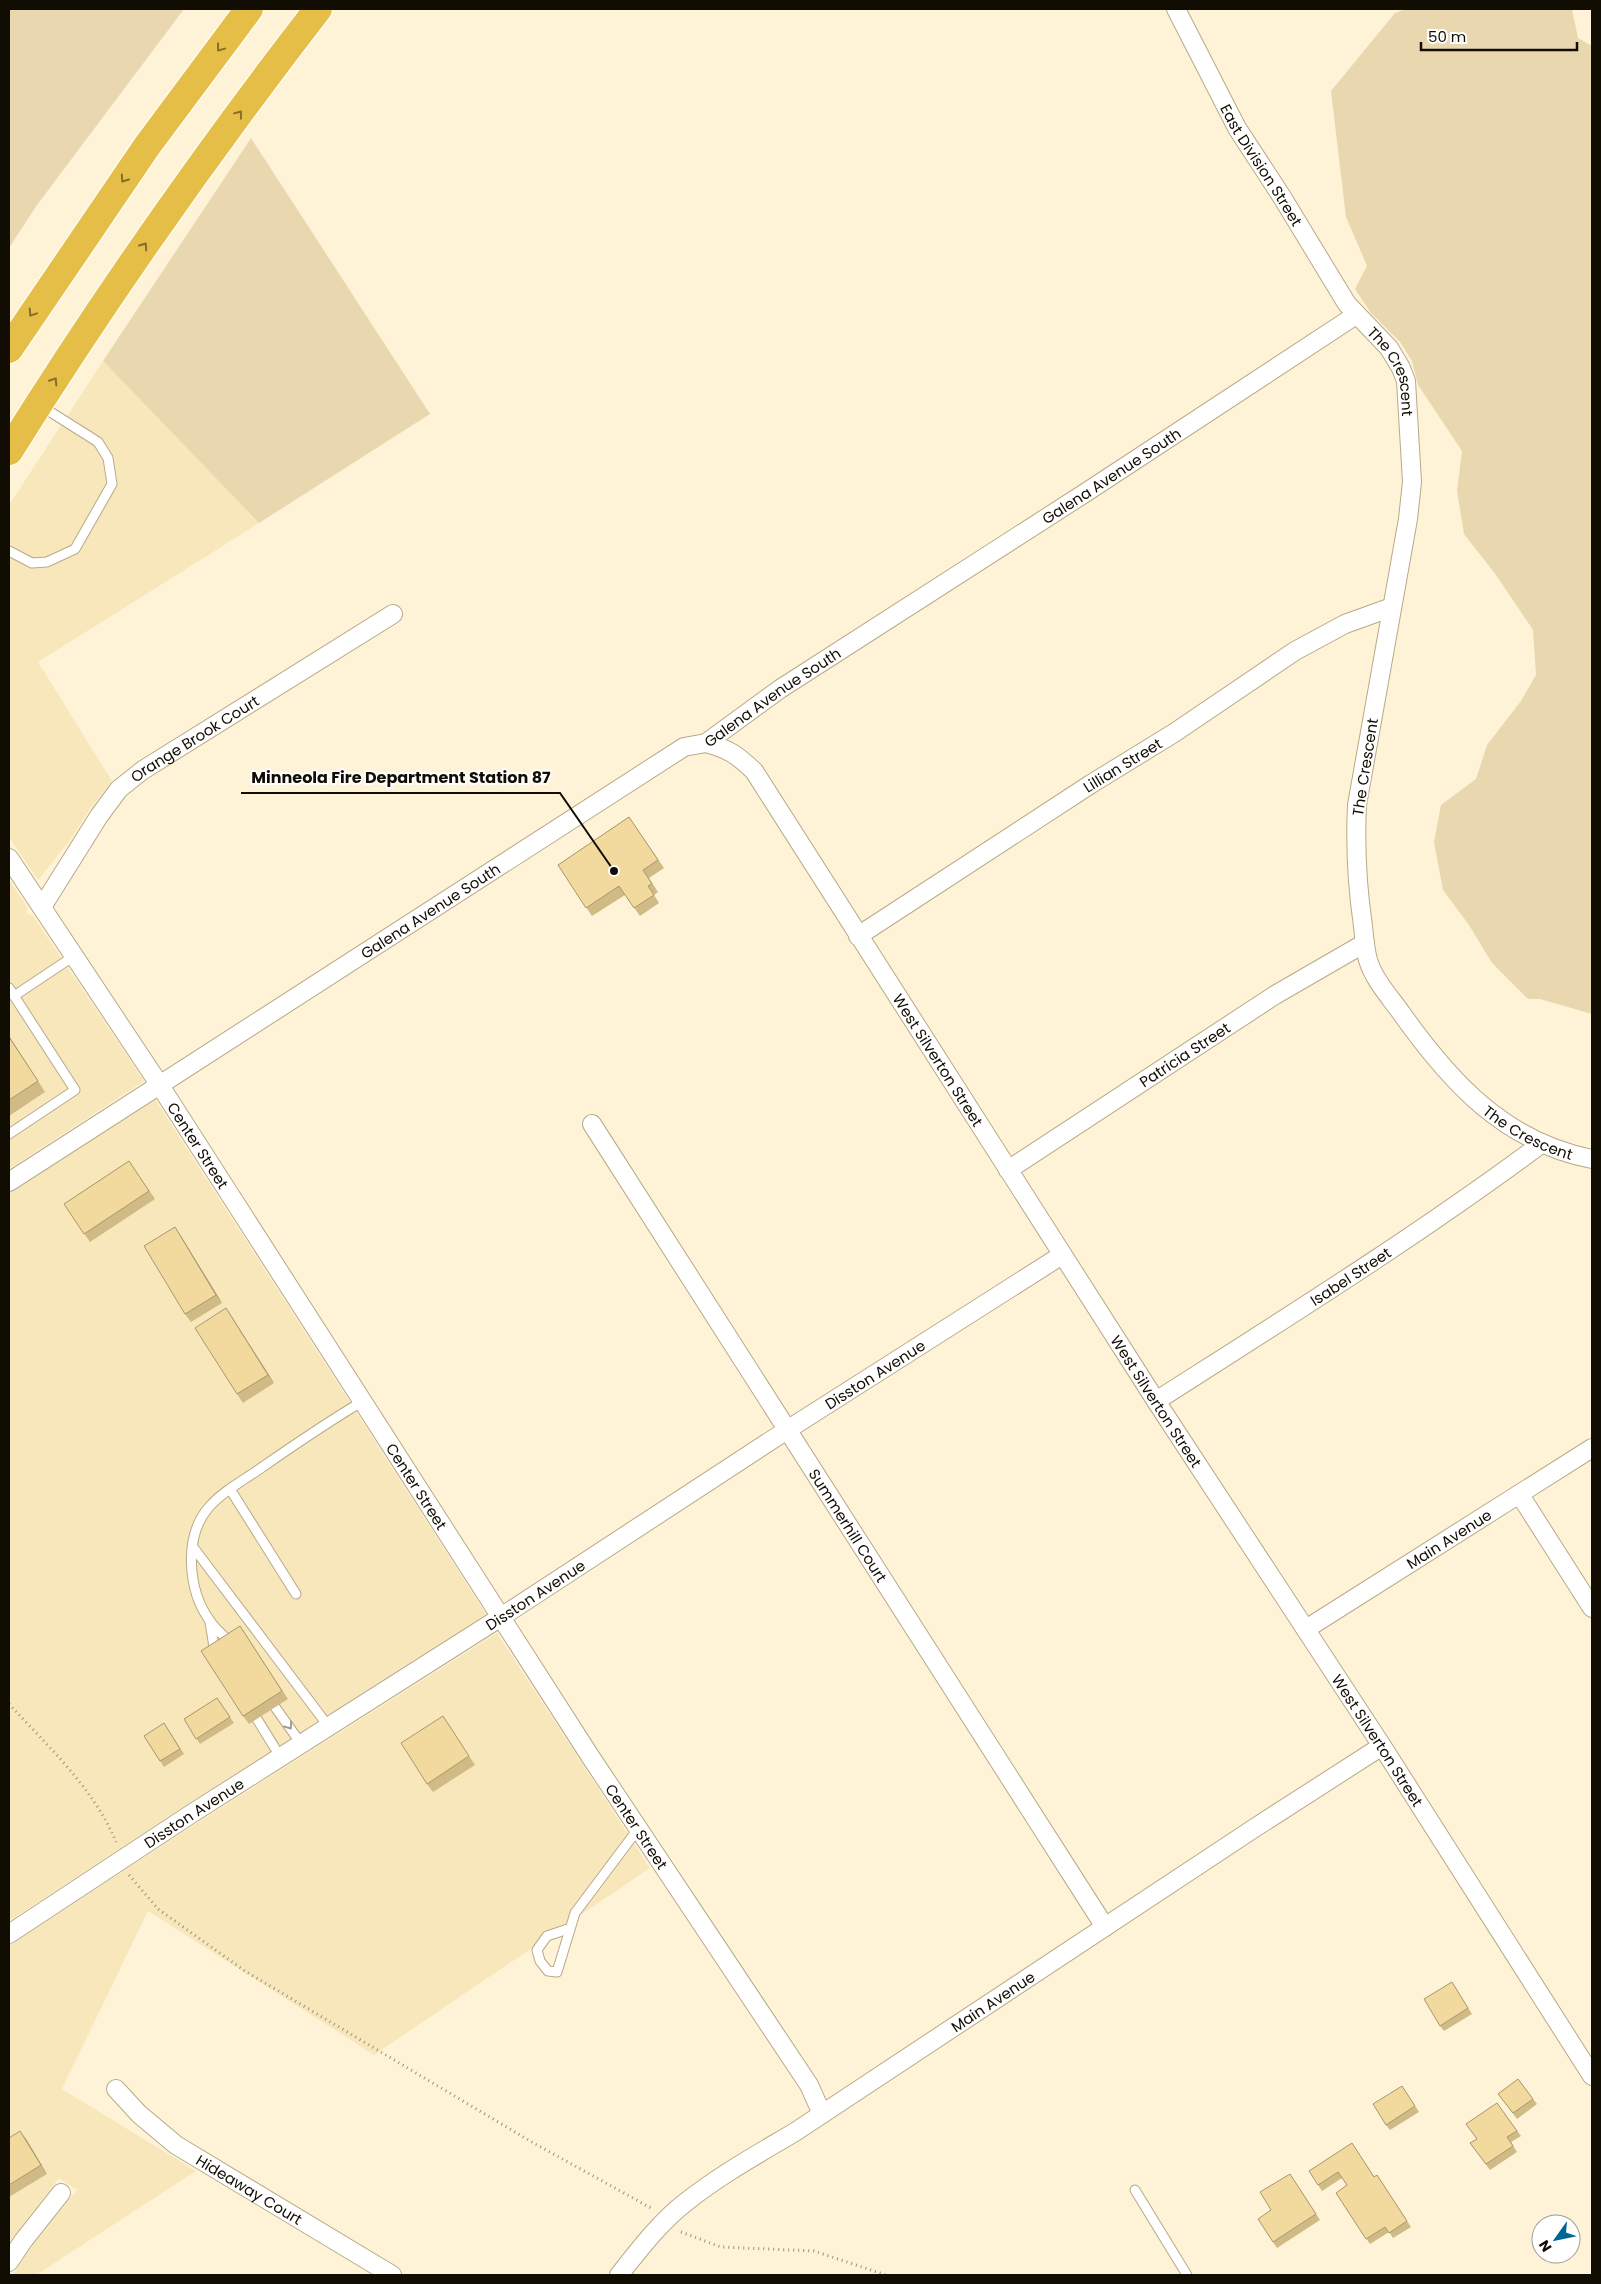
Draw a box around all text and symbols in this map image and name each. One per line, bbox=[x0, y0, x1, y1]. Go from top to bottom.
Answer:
scale bar bbox=[1421, 20, 1577, 52]
text: 50 m bbox=[1428, 26, 1466, 47]
one-way arrow bbox=[217, 42, 225, 51]
street label: East Division Street bbox=[1216, 100, 1308, 230]
one-way arrow bbox=[233, 110, 242, 120]
one-way arrow bbox=[121, 173, 130, 183]
one-way arrow bbox=[138, 242, 148, 251]
one-way arrow bbox=[29, 307, 38, 317]
street label: The Crescent bbox=[1363, 322, 1419, 417]
one-way arrow bbox=[47, 377, 57, 386]
street label: Galena Avenue South bbox=[1038, 422, 1185, 529]
street label: Galena Avenue South bbox=[699, 642, 845, 752]
street label: Orange Brook Court bbox=[126, 690, 263, 787]
street label: The Crescent bbox=[1347, 717, 1383, 817]
street label: Lillian Street bbox=[1079, 732, 1166, 797]
callout: Minneola Fire Department Station 87 bbox=[241, 762, 560, 793]
text: Minneola Fire Department Station 87 bbox=[251, 766, 551, 789]
street label: Galena Avenue South bbox=[356, 858, 504, 963]
street label: West Silverton Street bbox=[888, 989, 988, 1130]
street label: Patricia Street bbox=[1135, 1017, 1234, 1092]
street label: Center Street bbox=[163, 1098, 234, 1193]
street label: The Crescent bbox=[1479, 1100, 1575, 1164]
street label: Isabel Street bbox=[1306, 1242, 1395, 1310]
street label: West Silverton Street bbox=[1106, 1331, 1207, 1471]
street label: Disston Avenue bbox=[821, 1334, 929, 1414]
street label: Center Street bbox=[381, 1439, 452, 1533]
street label: Summerhill Court bbox=[804, 1464, 892, 1586]
street label: Main Avenue bbox=[1402, 1504, 1495, 1573]
street label: Disston Avenue bbox=[481, 1554, 589, 1635]
street label: West Silverton Street bbox=[1327, 1670, 1428, 1810]
one-way arrow bbox=[283, 1720, 292, 1730]
street label: Disston Avenue bbox=[140, 1773, 248, 1853]
street label: Center Street bbox=[601, 1779, 673, 1873]
street label: Main Avenue bbox=[947, 1966, 1039, 2037]
street label: Hideaway Court bbox=[192, 2149, 307, 2229]
north arrow bbox=[1531, 2214, 1581, 2264]
text: N bbox=[1534, 2236, 1556, 2256]

